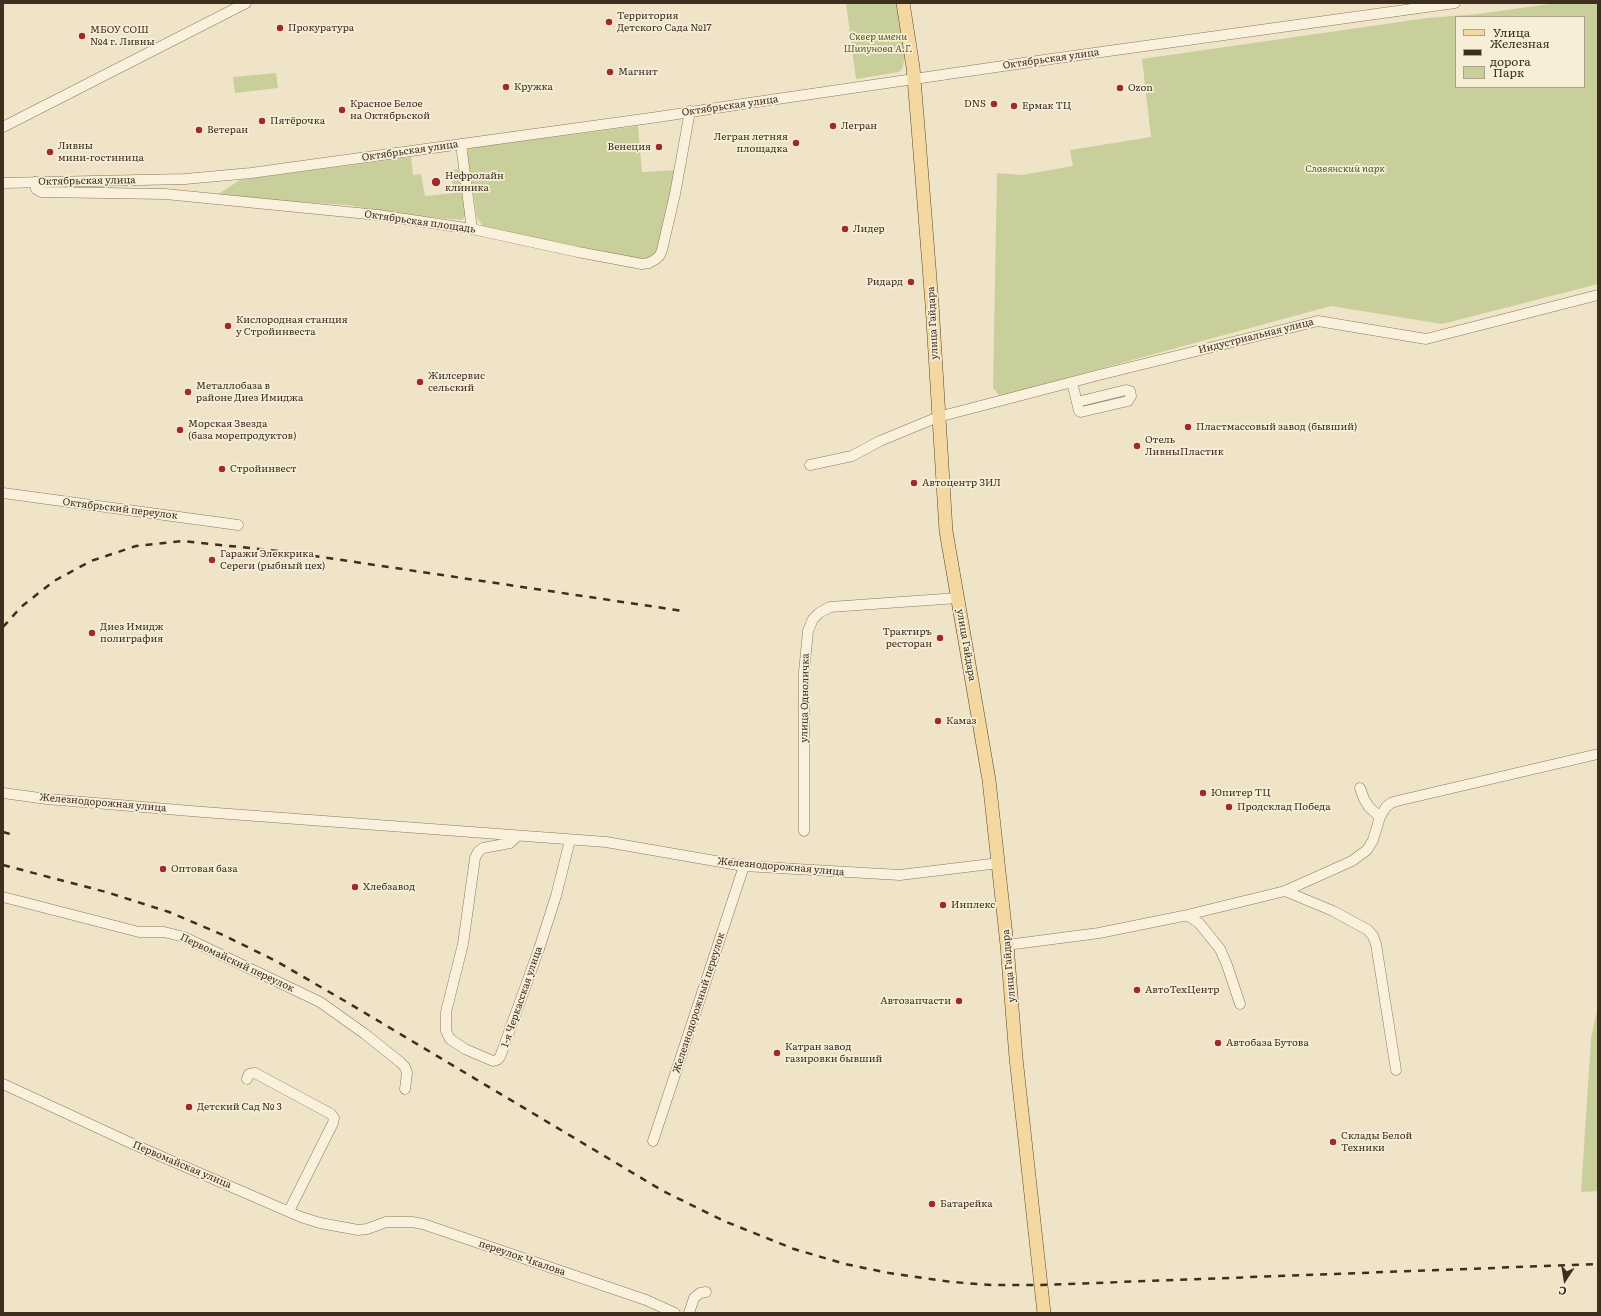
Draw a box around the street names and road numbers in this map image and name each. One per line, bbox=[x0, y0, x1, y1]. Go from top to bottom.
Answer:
street label: Октябрьская улица bbox=[1002, 46, 1100, 72]
street label: Октябрьская улица bbox=[681, 93, 779, 119]
street label: Октябрьская улица bbox=[361, 138, 459, 164]
street label: Октябрьская улица bbox=[38, 174, 136, 188]
street label: Октябрьская площадь bbox=[364, 208, 476, 236]
street label: улица Гайдара bbox=[925, 286, 941, 360]
street label: Индустриальная улица bbox=[1197, 316, 1315, 356]
street label: Октябрьский переулок bbox=[62, 496, 178, 522]
street label: улица Гайдара bbox=[954, 608, 978, 682]
street label: улица Одноличка bbox=[798, 653, 812, 743]
street label: Железнодорожная улица bbox=[39, 791, 167, 815]
street label: Железнодорожная улица bbox=[717, 855, 845, 879]
street label: улица Гайдара bbox=[1000, 929, 1018, 1003]
street label: Первомайский переулок bbox=[178, 931, 296, 995]
street label: Железнодорожный переулок bbox=[671, 931, 727, 1075]
street label: 1-я Черкасская улица bbox=[499, 945, 545, 1049]
street label: Первомайская улица bbox=[131, 1139, 233, 1191]
street label: переулок Чкалова bbox=[477, 1238, 567, 1278]

